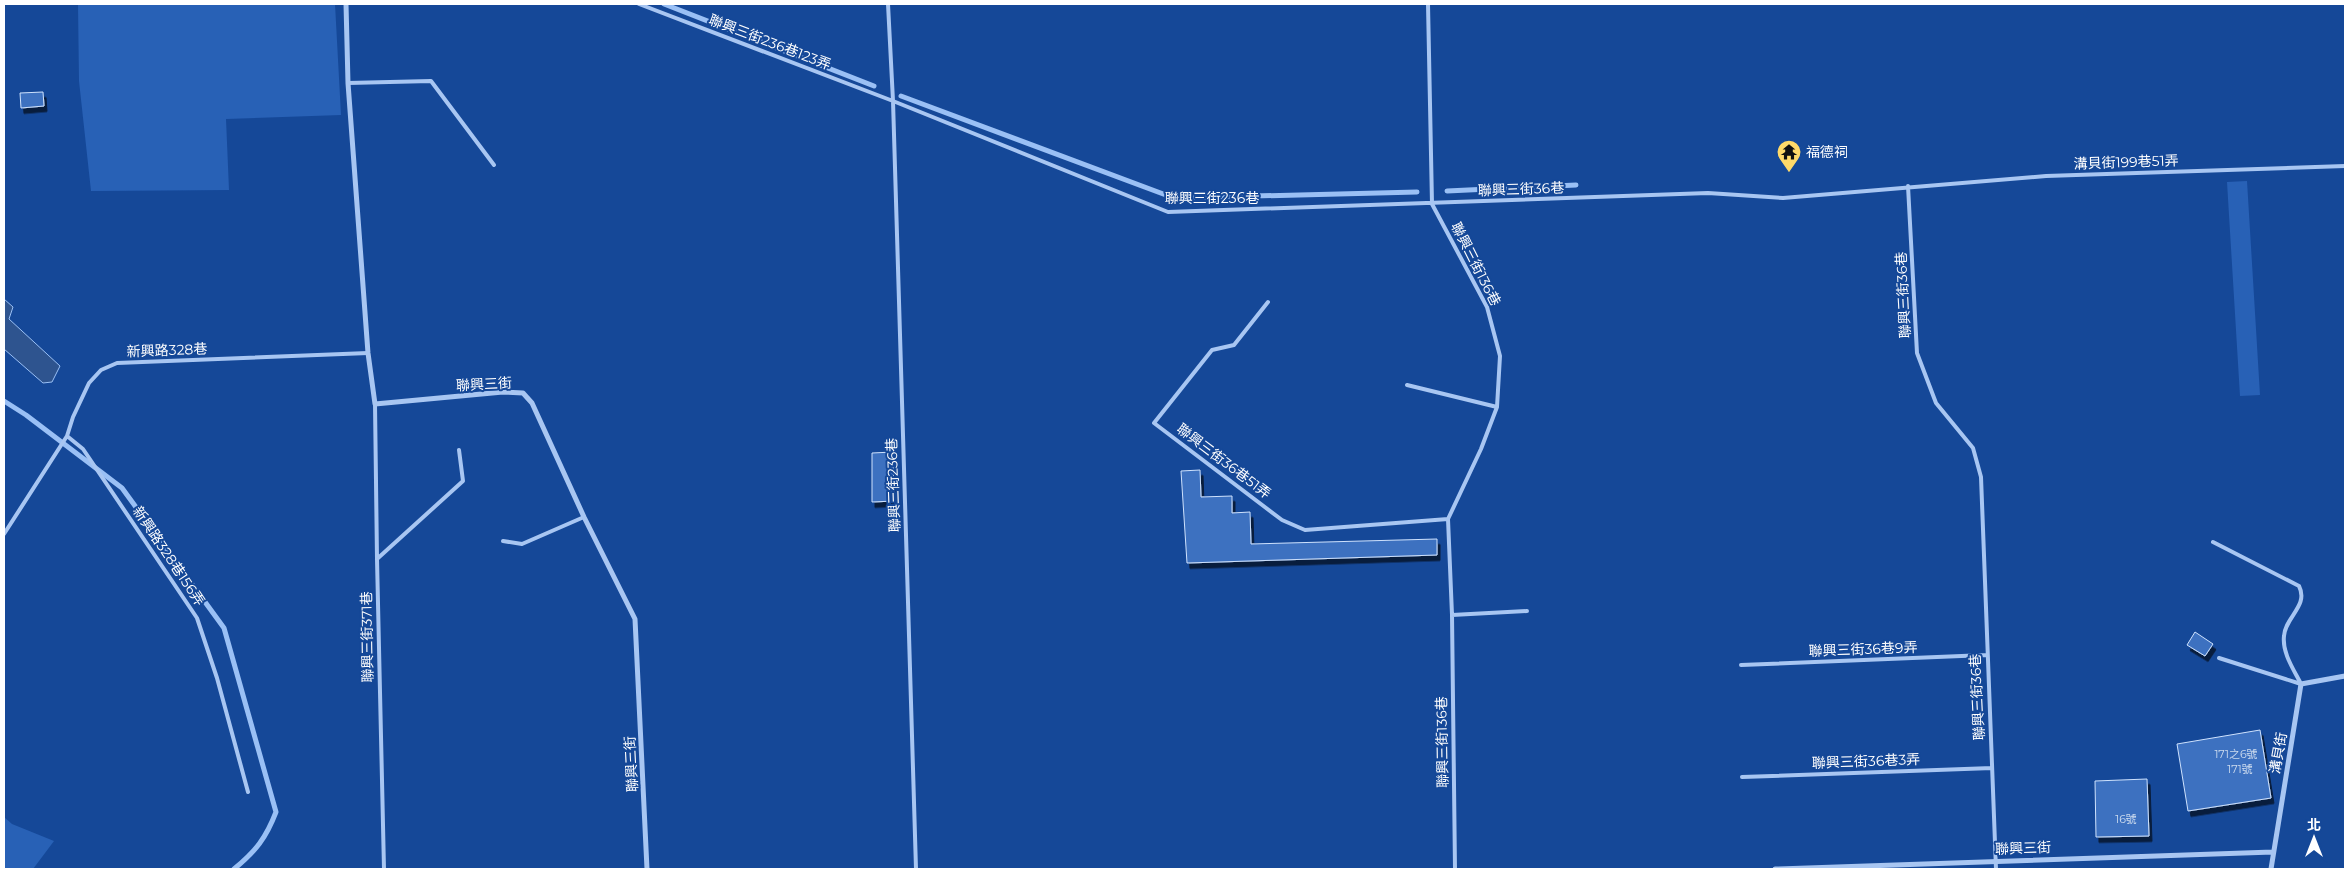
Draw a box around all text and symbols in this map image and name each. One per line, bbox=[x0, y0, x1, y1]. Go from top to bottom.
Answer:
street label: 聯興三街236巷123弄 bbox=[706, 10, 834, 74]
temple icon: 福德祠 bbox=[1776, 139, 1802, 173]
place label: 福德祠 bbox=[1806, 143, 1848, 161]
street label: 溝貝街199巷51弄 bbox=[2073, 151, 2179, 173]
street label: 聯興三街36巷 bbox=[1478, 178, 1564, 200]
street label: 聯興三街236巷 bbox=[1165, 189, 1259, 207]
street label: 聯興三街136巷 bbox=[1447, 219, 1505, 309]
street label: 聯興三街36巷 bbox=[1892, 251, 1914, 339]
street label: 新興路328巷 bbox=[126, 340, 208, 360]
street label: 聯興三街 bbox=[456, 374, 512, 394]
street label: 聯興三街36巷51弄 bbox=[1173, 420, 1275, 502]
street label: 聯興三街236巷 bbox=[882, 438, 904, 532]
street label: 新興路328巷156弄 bbox=[129, 503, 209, 609]
street label: 聯興三街371巷 bbox=[357, 591, 377, 683]
street label: 聯興三街36巷9弄 bbox=[1808, 638, 1918, 660]
street label: 聯興三街36巷 bbox=[1966, 653, 1988, 741]
street label: 聯興三街136巷 bbox=[1432, 696, 1452, 788]
street label: 溝貝街 bbox=[2265, 731, 2291, 775]
street label: 聯興三街 bbox=[621, 736, 641, 792]
house number: 171之6號 bbox=[2214, 747, 2258, 761]
street label: 聯興三街36巷3弄 bbox=[1812, 750, 1920, 772]
house number: 171號 bbox=[2227, 762, 2253, 776]
house number: 16號 bbox=[2115, 812, 2137, 826]
north arrow bbox=[2289, 813, 2339, 863]
text: 北 bbox=[2307, 816, 2321, 834]
street label: 聯興三街 bbox=[1995, 838, 2051, 858]

